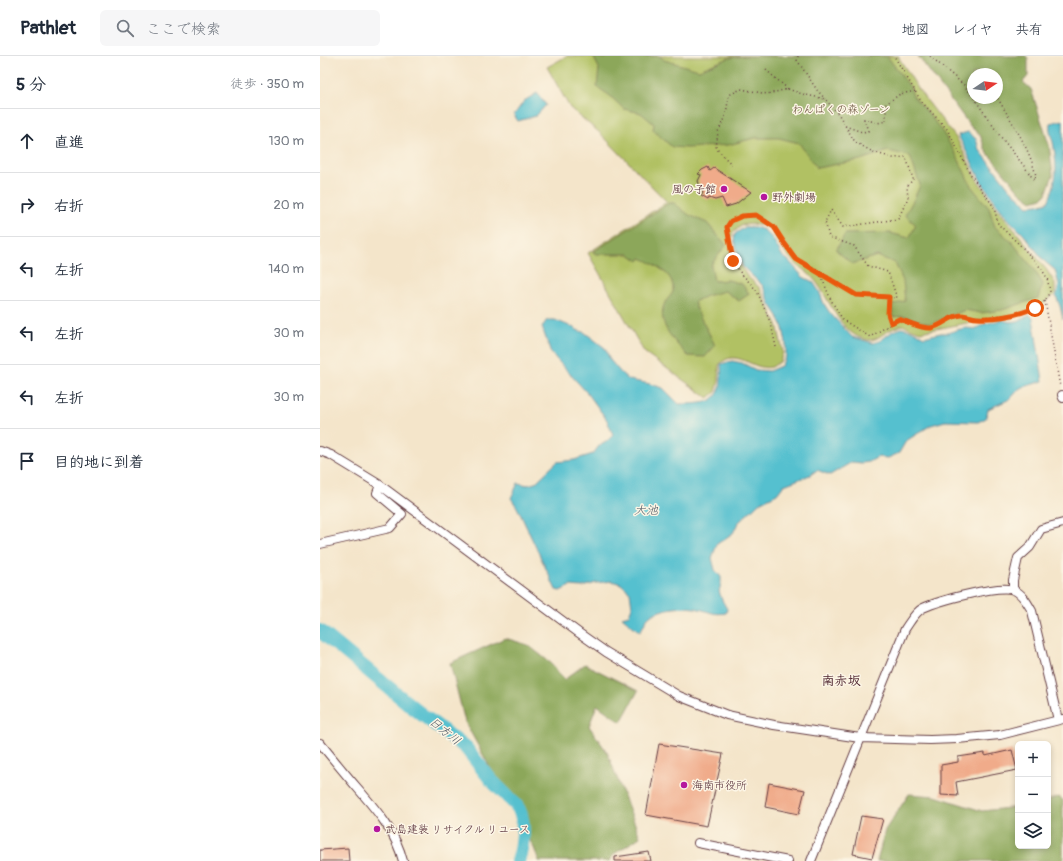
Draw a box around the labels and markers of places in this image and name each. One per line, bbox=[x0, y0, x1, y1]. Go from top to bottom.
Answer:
place label: 風の子館 bbox=[672, 183, 716, 196]
marker: 風の子館 bbox=[719, 184, 729, 194]
place label: 野外劇場 bbox=[772, 191, 816, 204]
marker: 野外劇場 bbox=[759, 192, 769, 202]
place label: 海南市役所 bbox=[692, 779, 747, 792]
marker: 海南市役所 bbox=[679, 780, 689, 790]
place label: 武島建装 リサイクル リユース bbox=[385, 823, 530, 836]
marker: 武島建装 リサイクル リユース bbox=[372, 824, 382, 834]

